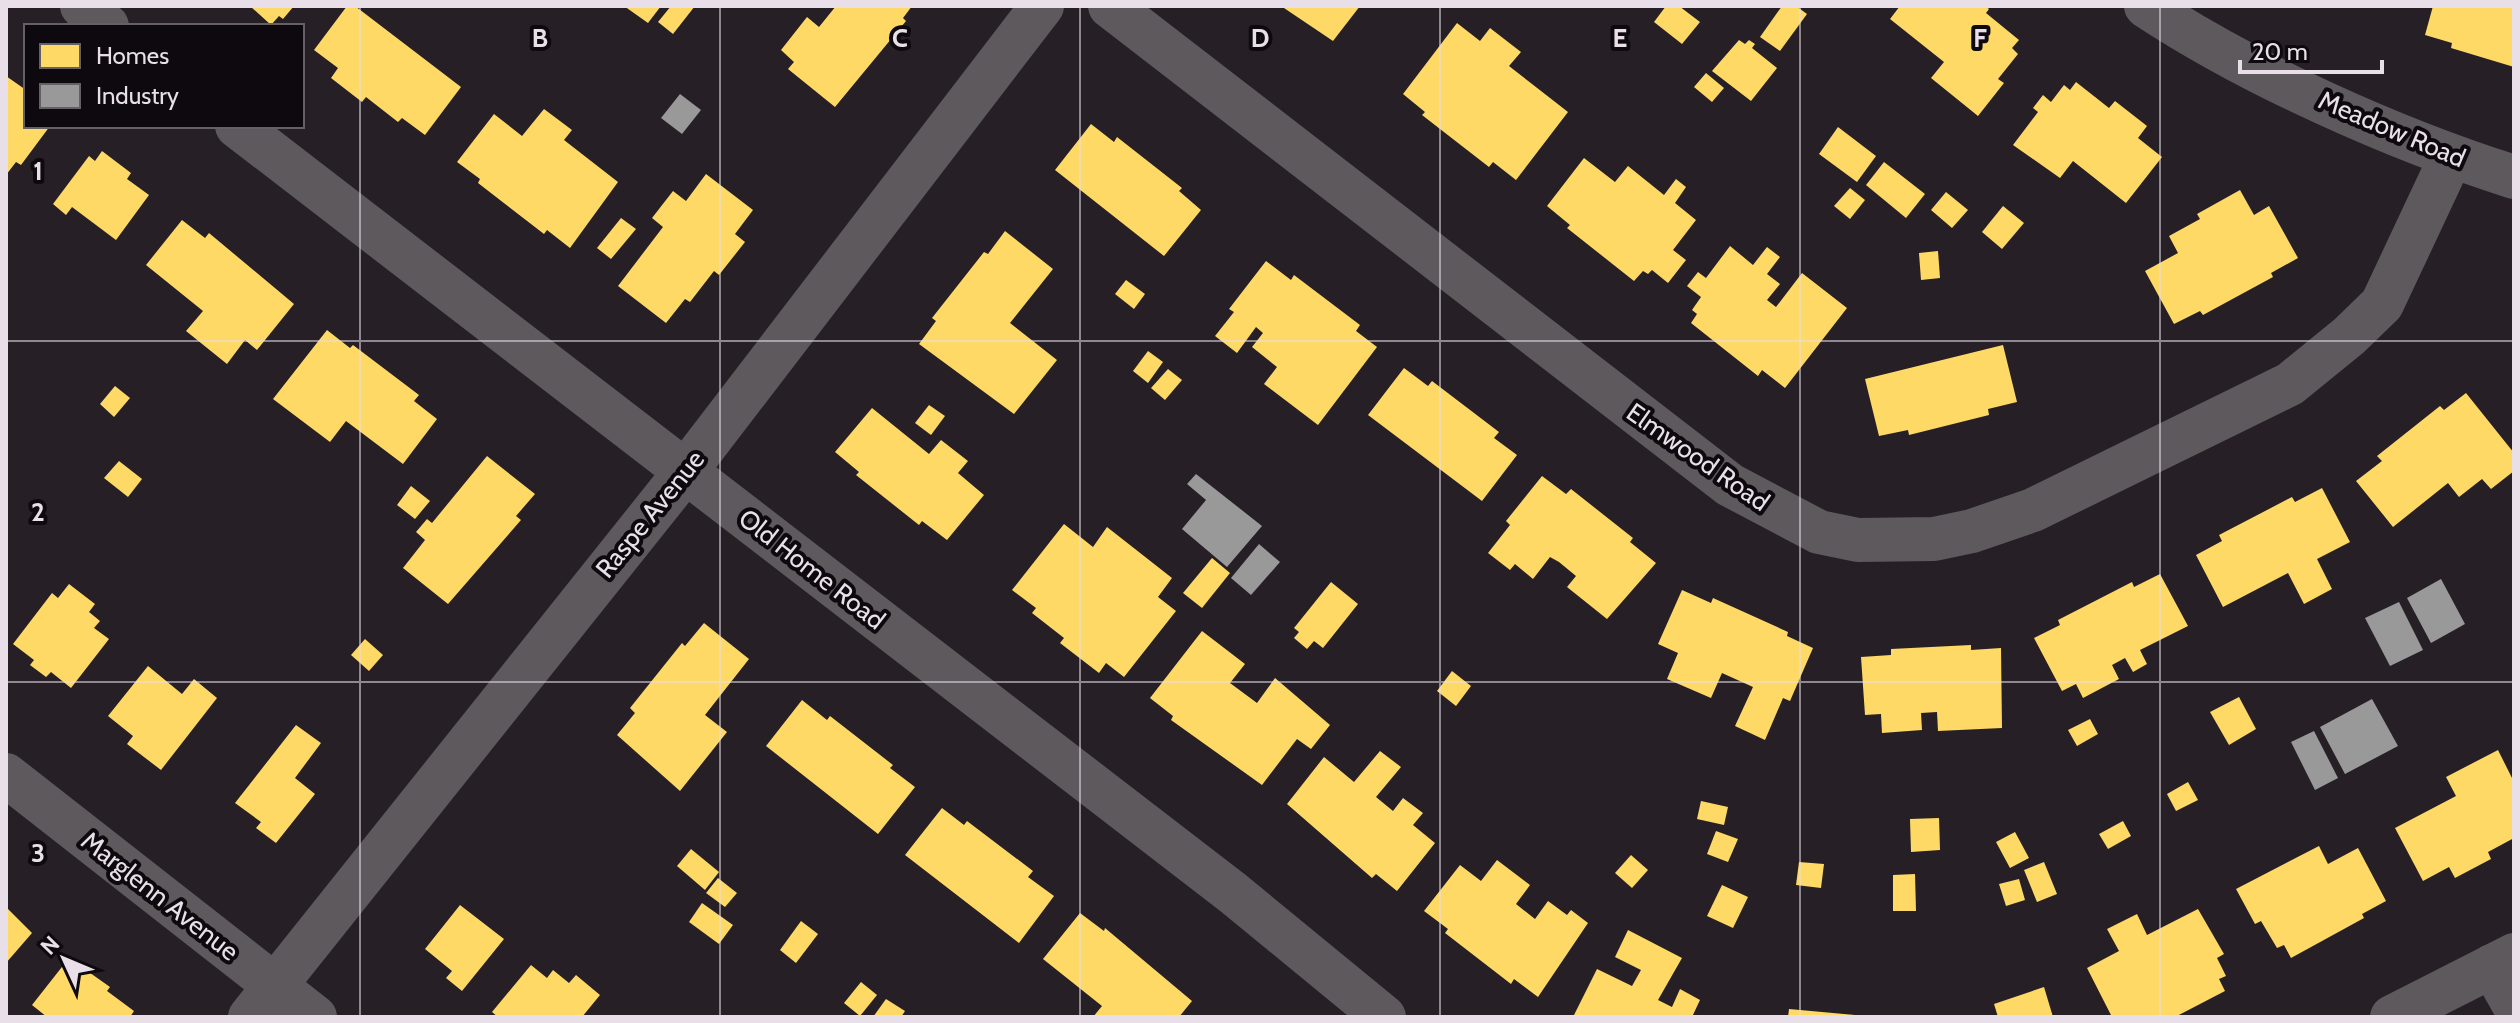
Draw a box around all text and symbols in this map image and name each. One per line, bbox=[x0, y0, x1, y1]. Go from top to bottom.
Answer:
text: B bbox=[532, 22, 548, 54]
text: C bbox=[892, 22, 908, 54]
text: D bbox=[1251, 22, 1269, 54]
text: E bbox=[1613, 22, 1627, 54]
text: F bbox=[1973, 22, 1987, 54]
legend bbox=[24, 24, 304, 128]
scale bar bbox=[2240, 24, 2382, 74]
text: 20 m bbox=[2252, 37, 2308, 66]
text: Homes bbox=[96, 41, 169, 70]
text: Industry bbox=[96, 81, 179, 110]
street label: Meadow Road bbox=[2314, 84, 2470, 174]
text: 1 bbox=[33, 155, 43, 187]
street label: Elmwood Road bbox=[1620, 396, 1776, 518]
street label: Raspe Avenue bbox=[589, 444, 711, 584]
text: 2 bbox=[31, 496, 45, 528]
street label: Old Home Road bbox=[732, 502, 892, 636]
street label: Marglenn Avenue bbox=[75, 825, 245, 967]
text: 3 bbox=[31, 837, 45, 869]
north arrow bbox=[24, 919, 104, 999]
text: N bbox=[35, 930, 65, 960]

